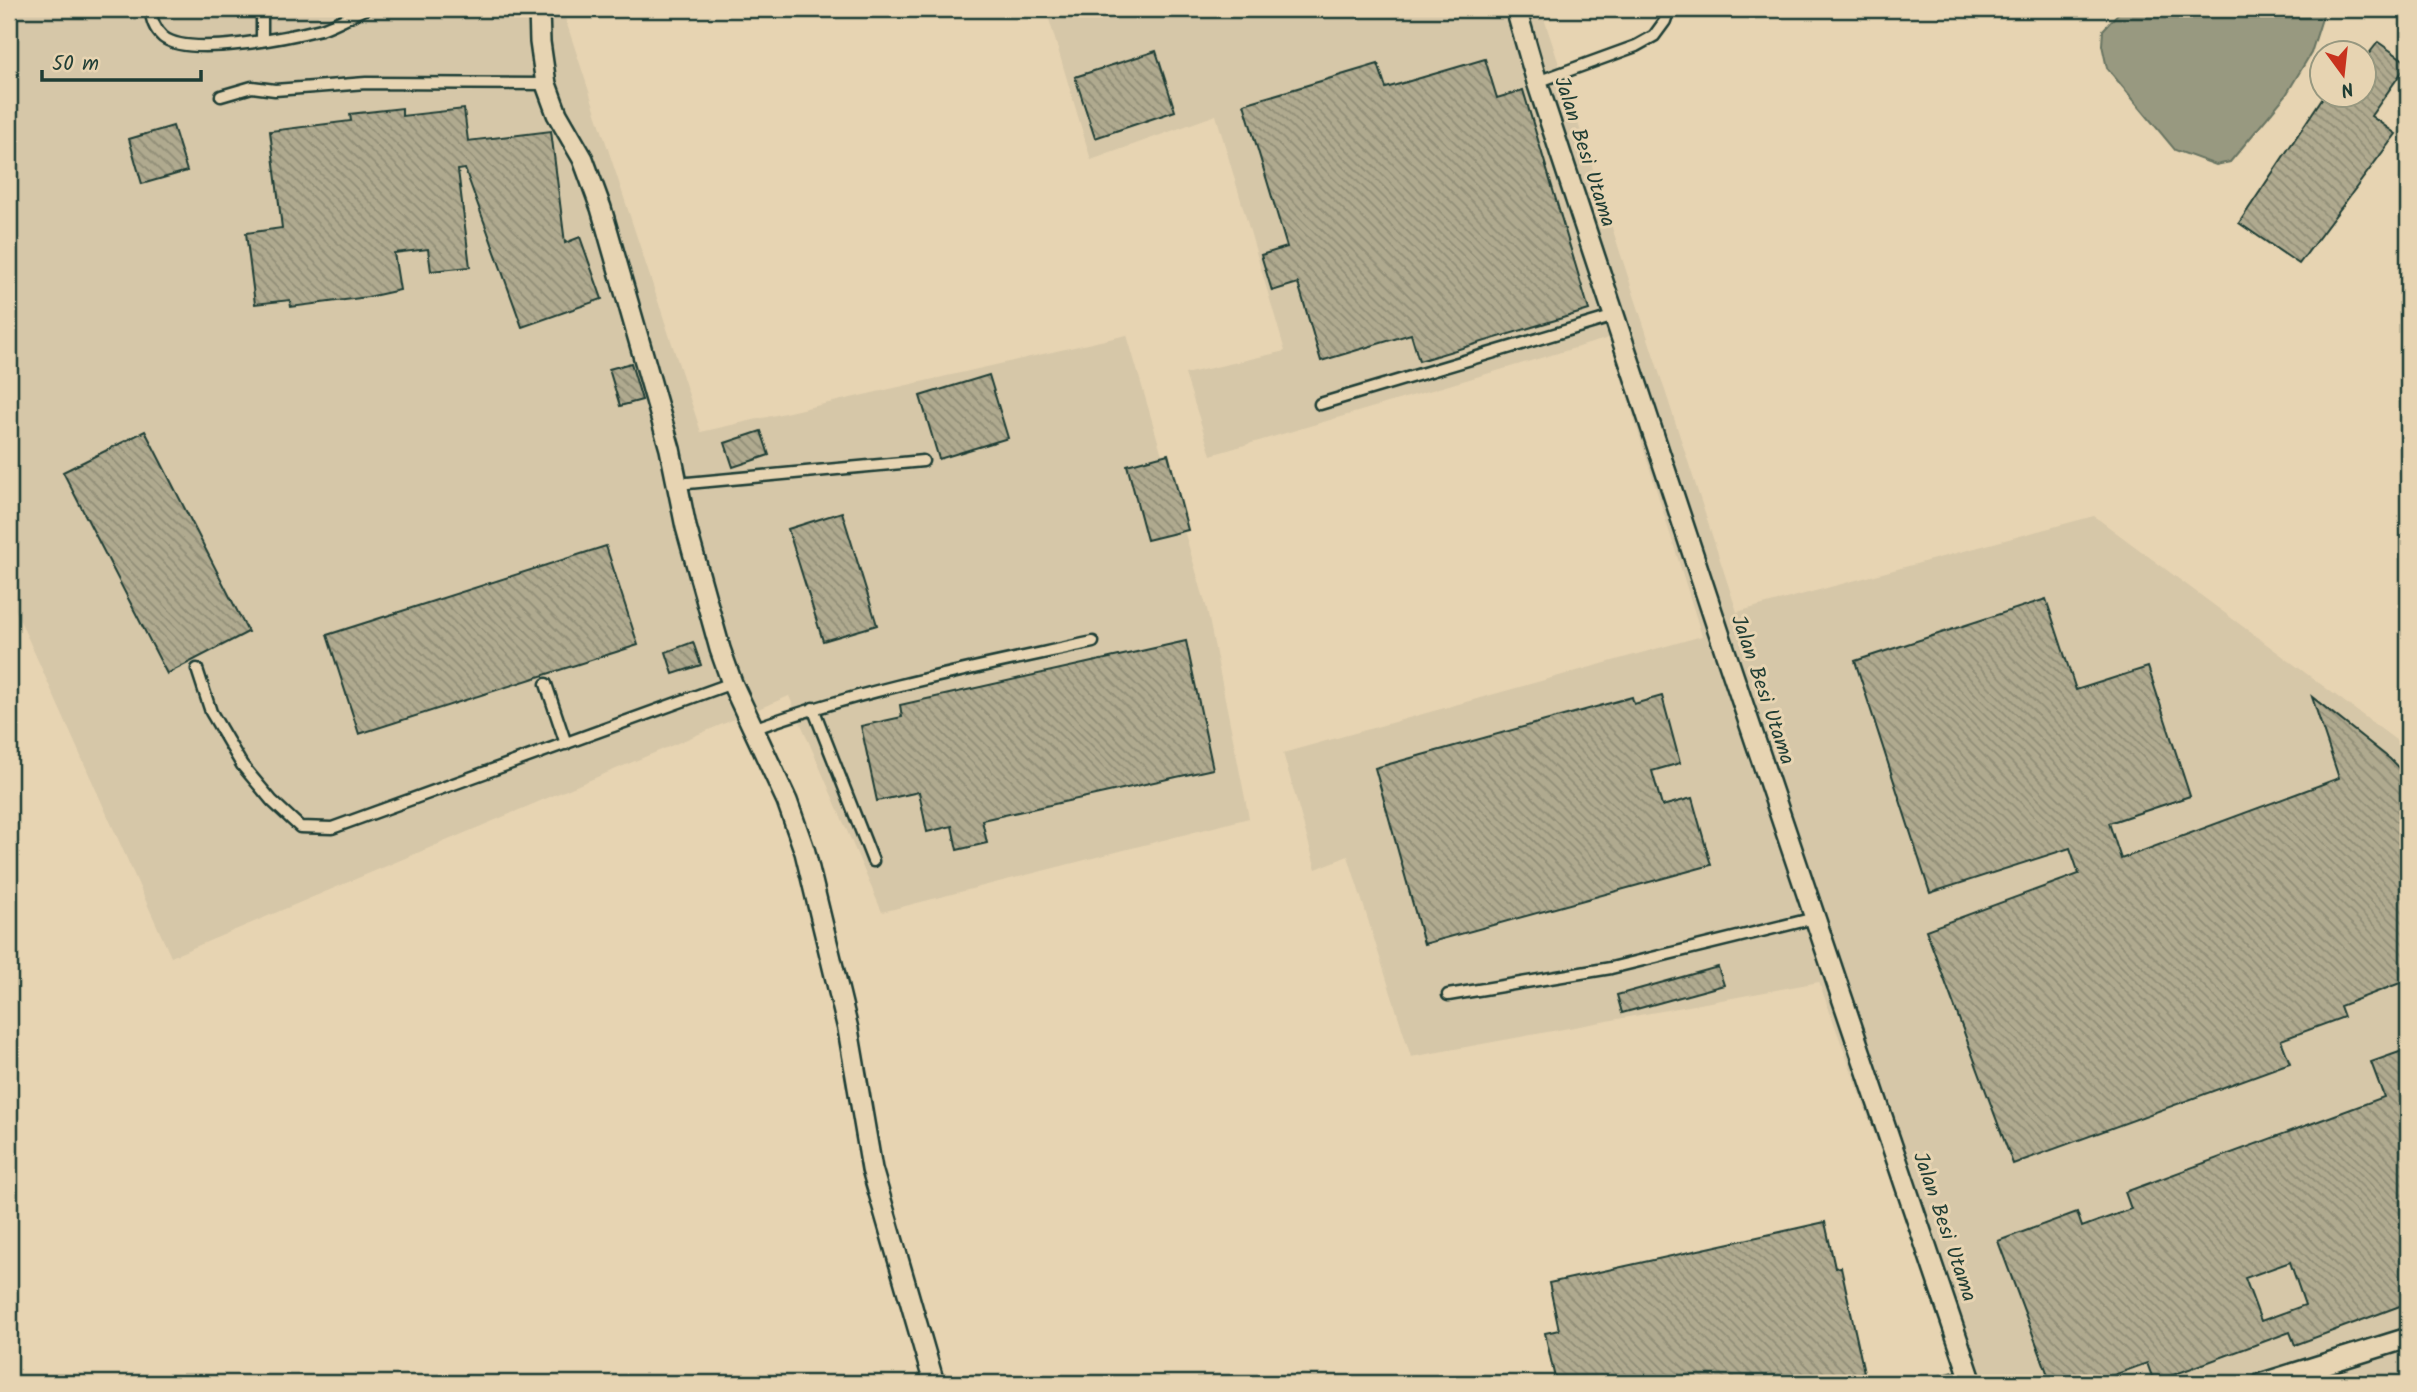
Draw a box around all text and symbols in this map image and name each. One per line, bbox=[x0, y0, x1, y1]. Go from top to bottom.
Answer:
scale bar bbox=[42, 38, 201, 82]
north arrow bbox=[2308, 38, 2378, 108]
text: 50 m bbox=[52, 48, 99, 81]
street label: Jalan Besi Utama bbox=[1544, 72, 1624, 232]
text: N bbox=[2337, 72, 2357, 105]
street label: Jalan Besi Utama bbox=[1721, 611, 1803, 769]
street label: Jalan Besi Utama bbox=[1903, 1148, 1985, 1306]

